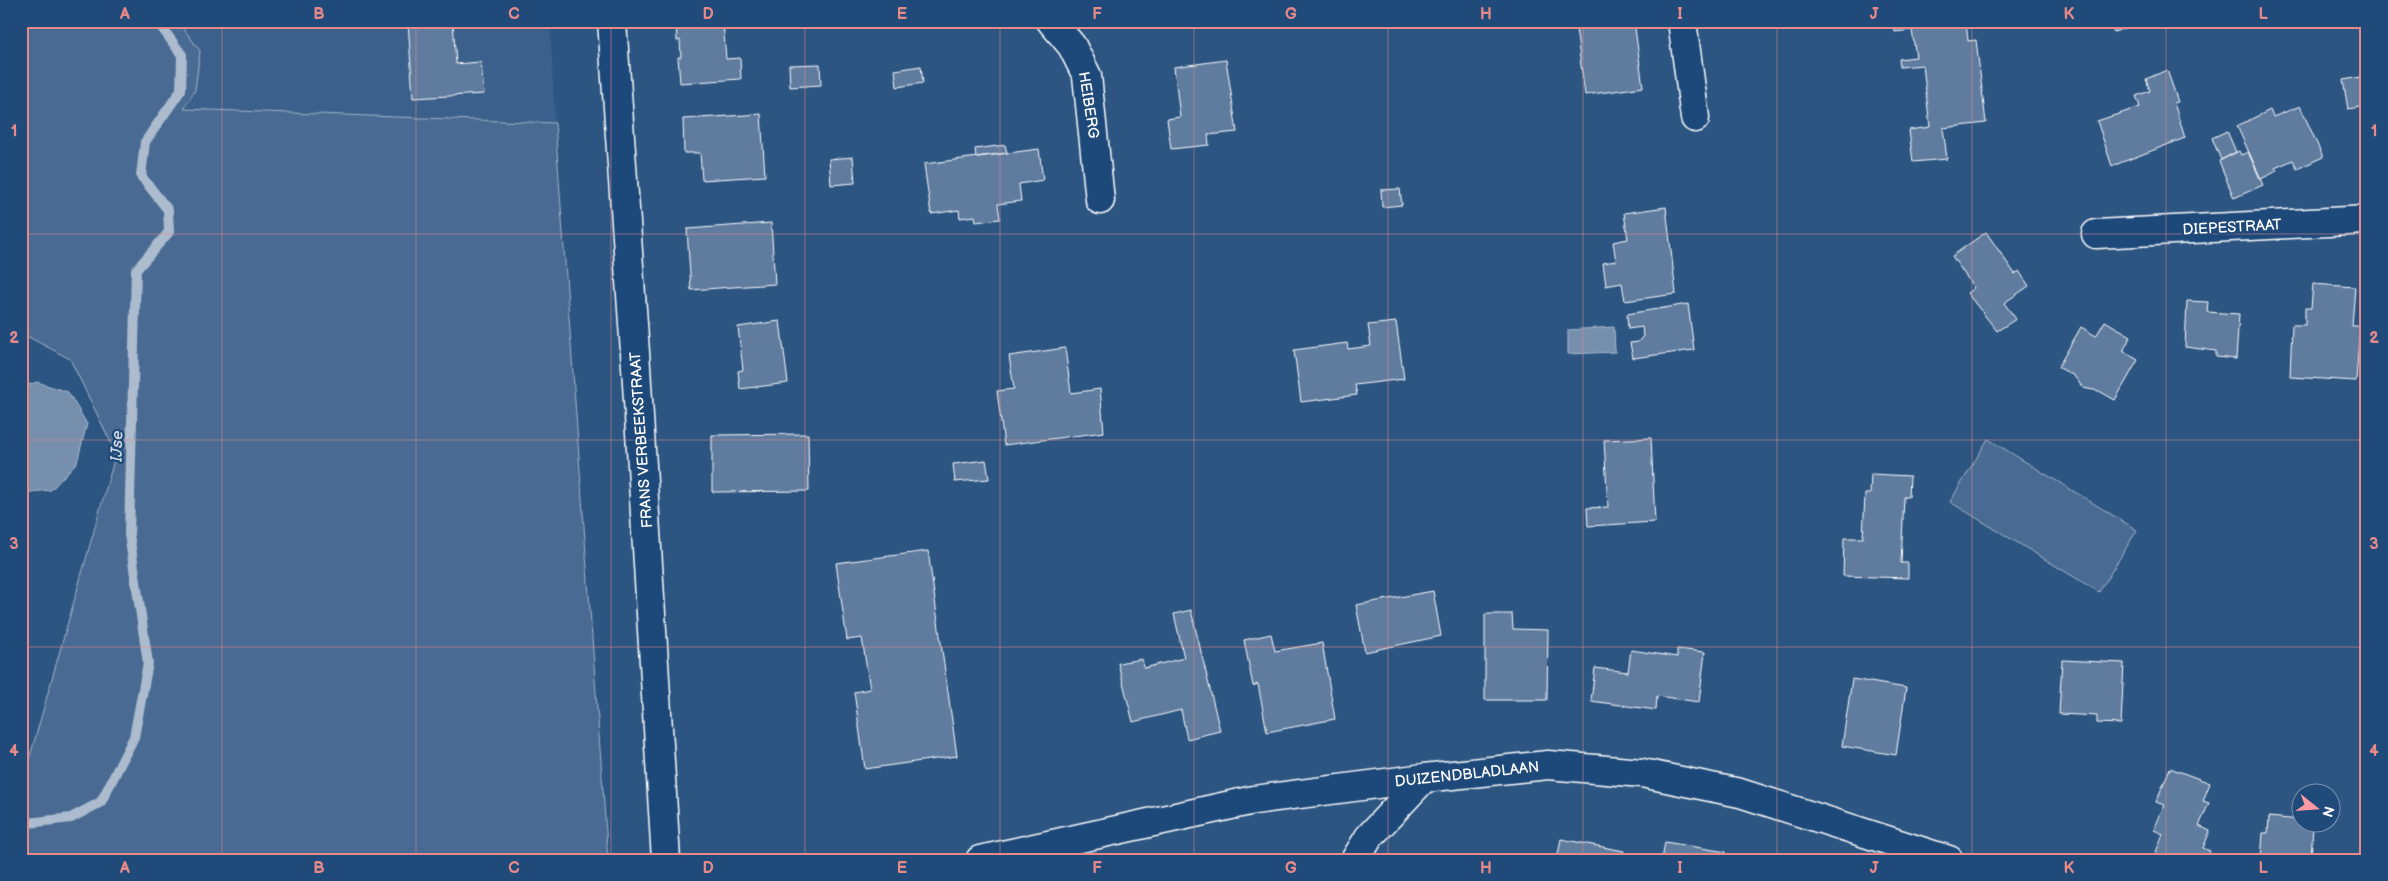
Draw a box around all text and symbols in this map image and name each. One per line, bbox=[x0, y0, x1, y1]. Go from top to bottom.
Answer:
text: A bbox=[119, 5, 130, 24]
text: B bbox=[313, 5, 325, 24]
text: C bbox=[508, 5, 520, 24]
text: D bbox=[702, 5, 714, 24]
text: E bbox=[897, 5, 907, 24]
text: F bbox=[1092, 5, 1102, 24]
text: G bbox=[1285, 5, 1297, 24]
text: H bbox=[1480, 5, 1492, 24]
text: I bbox=[1677, 5, 1683, 24]
text: J bbox=[1870, 5, 1879, 24]
text: K bbox=[2064, 5, 2075, 24]
text: L bbox=[2258, 5, 2268, 24]
street label: HEIBERG bbox=[1074, 70, 1103, 140]
text: 1 bbox=[11, 122, 17, 141]
text: 1 bbox=[2371, 122, 2377, 141]
street label: DIEPESTRAAT bbox=[2182, 215, 2282, 240]
text: 2 bbox=[9, 329, 19, 348]
text: 2 bbox=[2369, 329, 2379, 348]
street label: FRANS VERBEEKSTRAAT bbox=[626, 351, 657, 529]
water label: IJse bbox=[107, 430, 128, 463]
text: 3 bbox=[9, 535, 19, 554]
text: 3 bbox=[2369, 535, 2379, 554]
text: 4 bbox=[9, 742, 19, 761]
text: 4 bbox=[2369, 742, 2379, 761]
street label: DUIZENDBLADLAAN bbox=[1394, 757, 1540, 792]
north arrow bbox=[2290, 784, 2340, 834]
text: N bbox=[2318, 804, 2338, 819]
text: A bbox=[119, 859, 130, 878]
text: B bbox=[313, 859, 325, 878]
text: C bbox=[508, 859, 520, 878]
text: D bbox=[702, 859, 714, 878]
text: E bbox=[897, 859, 907, 878]
text: F bbox=[1092, 859, 1102, 878]
text: G bbox=[1285, 859, 1297, 878]
text: H bbox=[1480, 859, 1492, 878]
text: I bbox=[1677, 859, 1683, 878]
text: J bbox=[1870, 859, 1879, 878]
text: K bbox=[2064, 859, 2075, 878]
text: L bbox=[2258, 859, 2268, 878]

